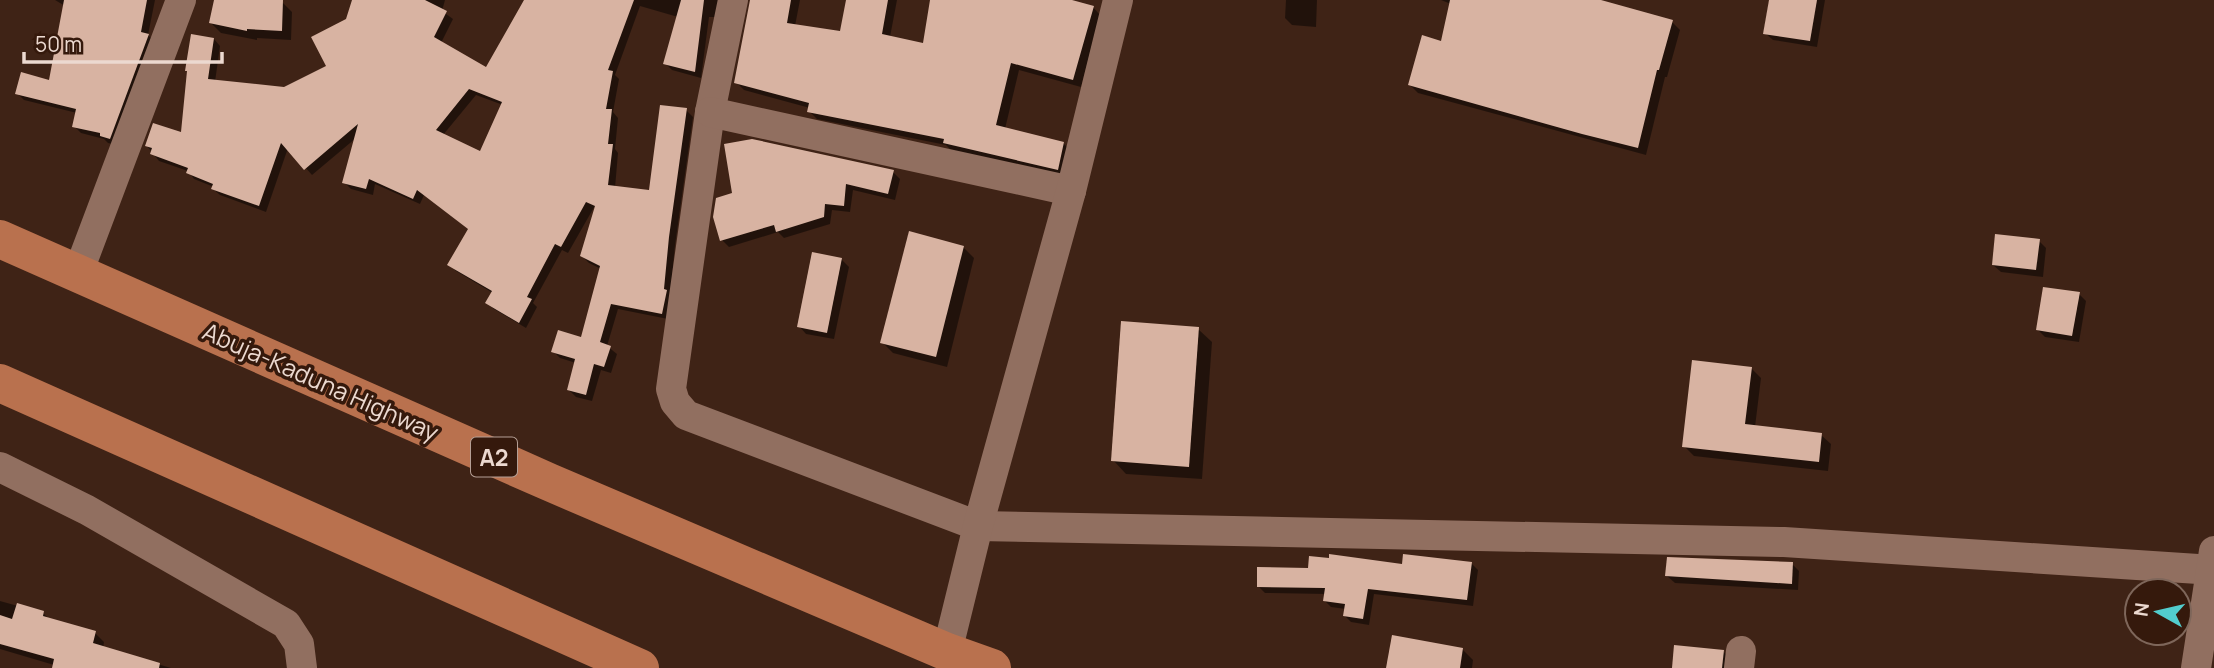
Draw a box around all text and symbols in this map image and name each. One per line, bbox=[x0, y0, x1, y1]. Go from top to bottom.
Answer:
scale bar bbox=[24, 21, 222, 65]
text: 50 m bbox=[35, 30, 82, 58]
street label: Abuja-Kaduna Highway bbox=[198, 314, 444, 448]
road number: A2 bbox=[471, 438, 517, 477]
north arrow bbox=[2123, 577, 2193, 647]
text: N bbox=[2127, 601, 2155, 618]

